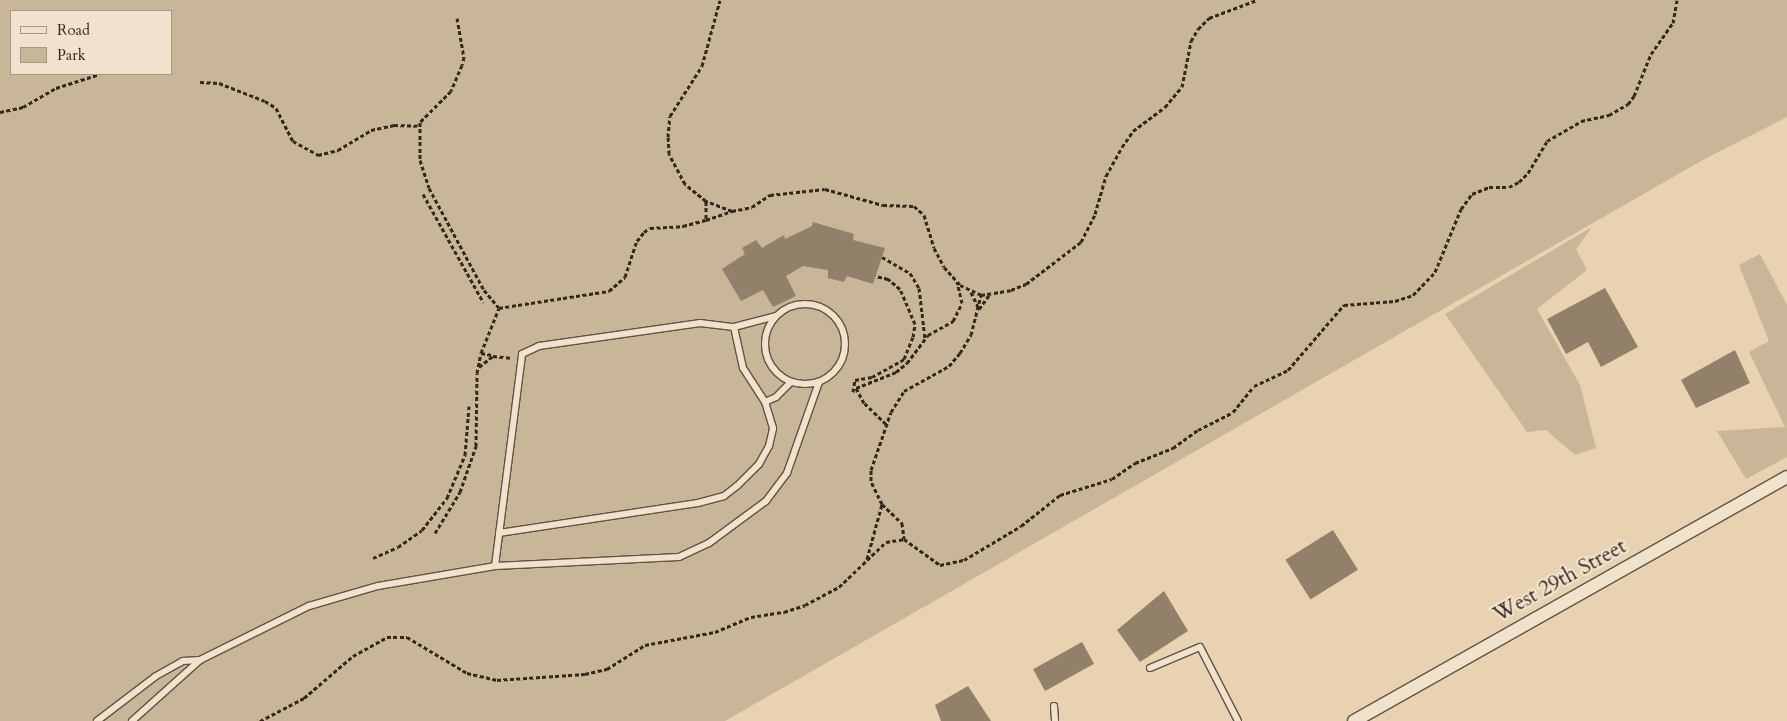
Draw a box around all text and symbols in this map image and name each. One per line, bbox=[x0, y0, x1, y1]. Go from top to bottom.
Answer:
legend bbox=[10, 10, 172, 75]
text: Road bbox=[57, 20, 90, 40]
text: Park bbox=[57, 45, 86, 65]
street label: West 29th Street bbox=[1489, 534, 1631, 628]

